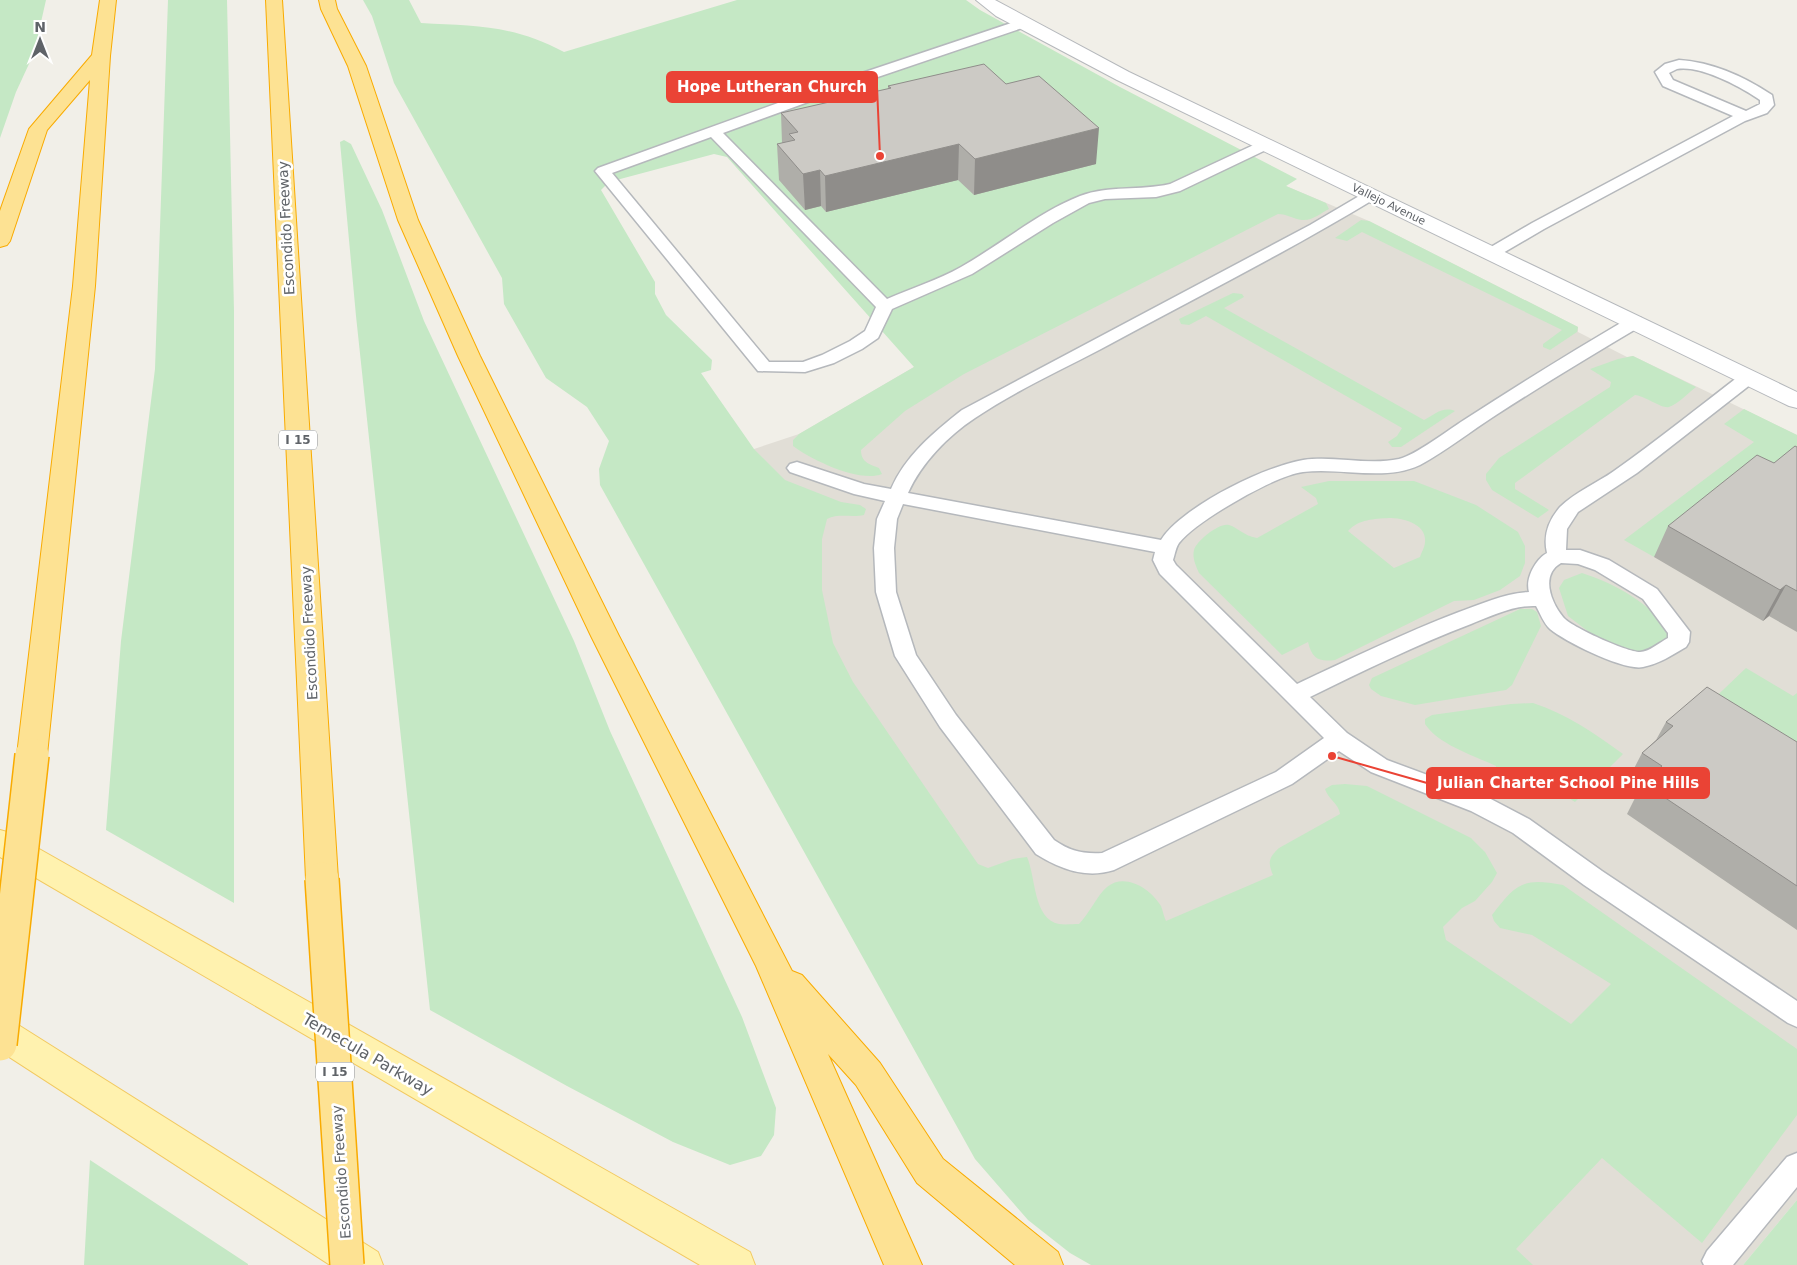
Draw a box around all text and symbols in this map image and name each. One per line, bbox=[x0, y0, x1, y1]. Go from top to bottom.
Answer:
north arrow bbox=[15, 15, 65, 65]
text: N bbox=[34, 19, 46, 35]
callout: Hope Lutheran Church bbox=[667, 72, 877, 102]
text: Hope Lutheran Church bbox=[677, 78, 867, 96]
street label: Escondido Freeway bbox=[275, 161, 297, 295]
street label: Vallejo Avenue bbox=[1350, 181, 1428, 228]
road number: I 15 bbox=[279, 430, 317, 450]
street label: Escondido Freeway bbox=[298, 566, 320, 700]
callout: Julian Charter School Pine Hills bbox=[1427, 768, 1709, 798]
text: Julian Charter School Pine Hills bbox=[1436, 774, 1699, 792]
street label: Temecula Parkway bbox=[298, 1009, 436, 1100]
road number: I 15 bbox=[316, 1062, 354, 1082]
street label: Escondido Freeway bbox=[328, 1105, 354, 1239]

